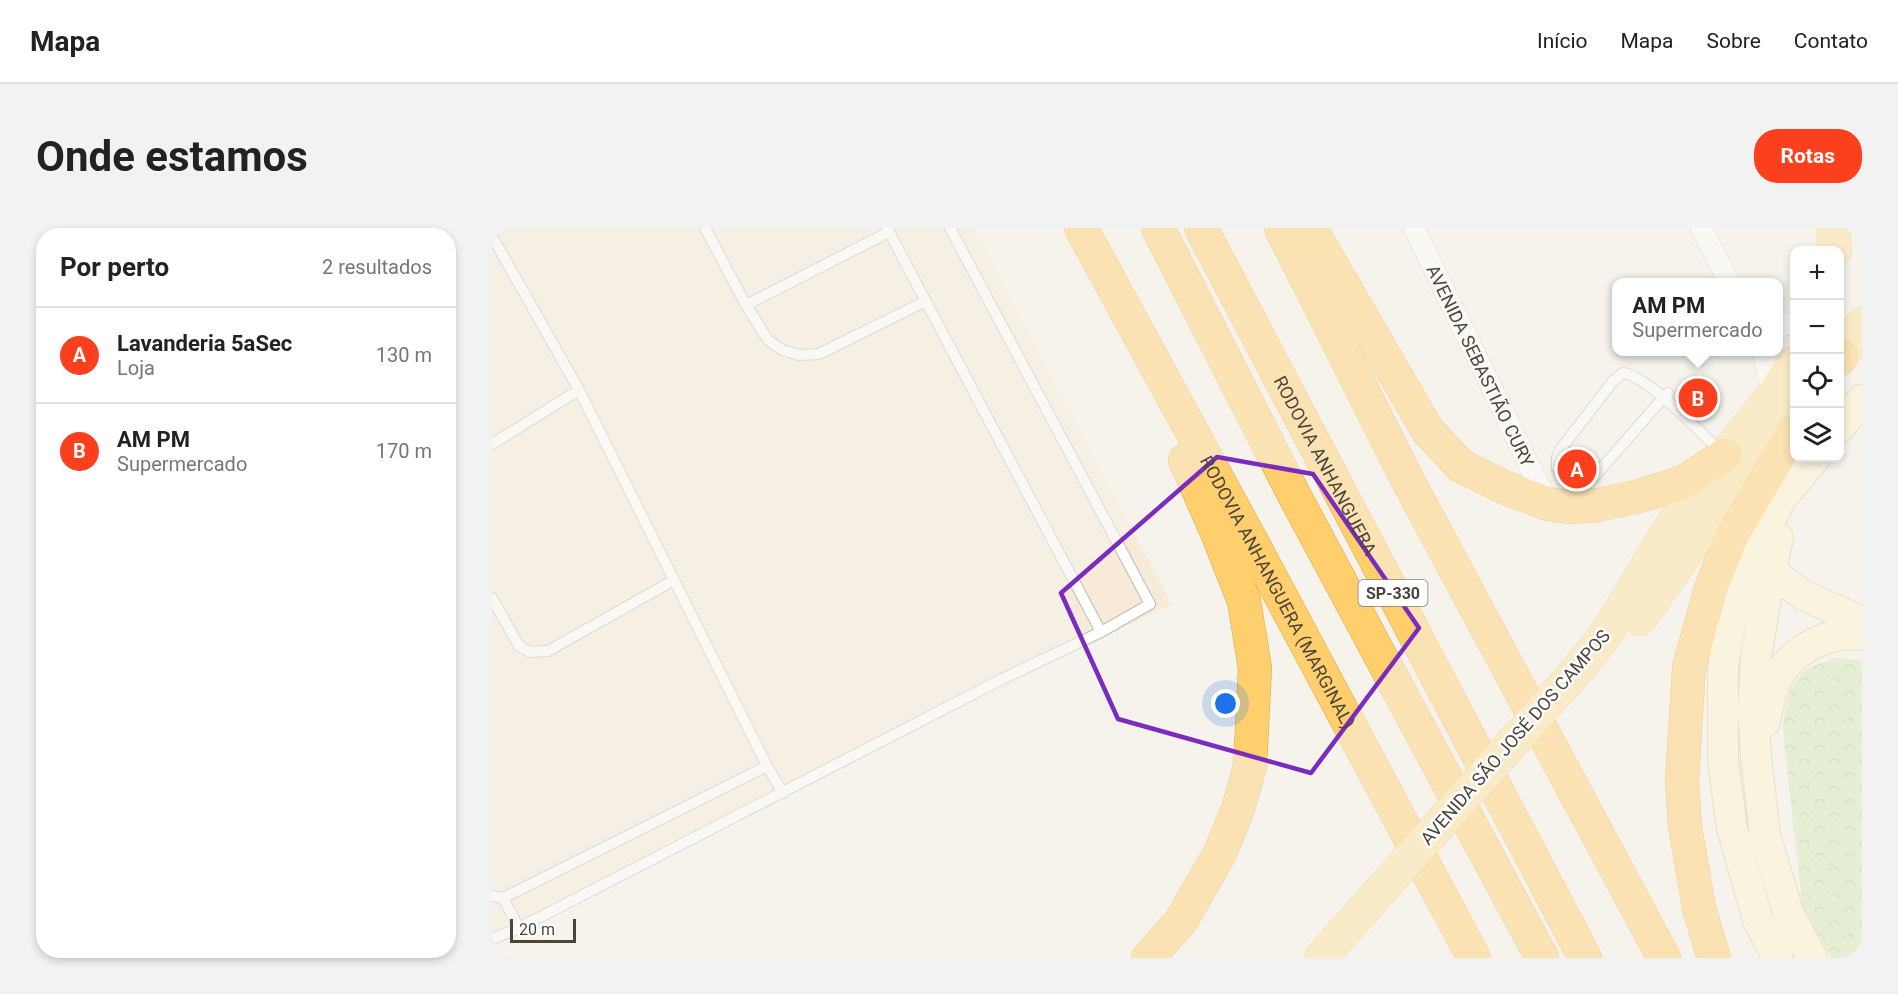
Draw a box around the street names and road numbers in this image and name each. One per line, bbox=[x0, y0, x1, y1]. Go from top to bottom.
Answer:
street label: AVENIDA SEBASTIÃO CURY bbox=[1423, 261, 1539, 470]
street label: RODOVIA ANHANGUERA bbox=[1270, 372, 1382, 559]
street label: RODOVIA ANHANGUERA (MARGINAL) bbox=[1196, 452, 1360, 733]
road number: SP-330 bbox=[1358, 580, 1428, 606]
street label: AVENIDA SÃO JOSÉ DOS CAMPOS bbox=[1416, 625, 1614, 849]

